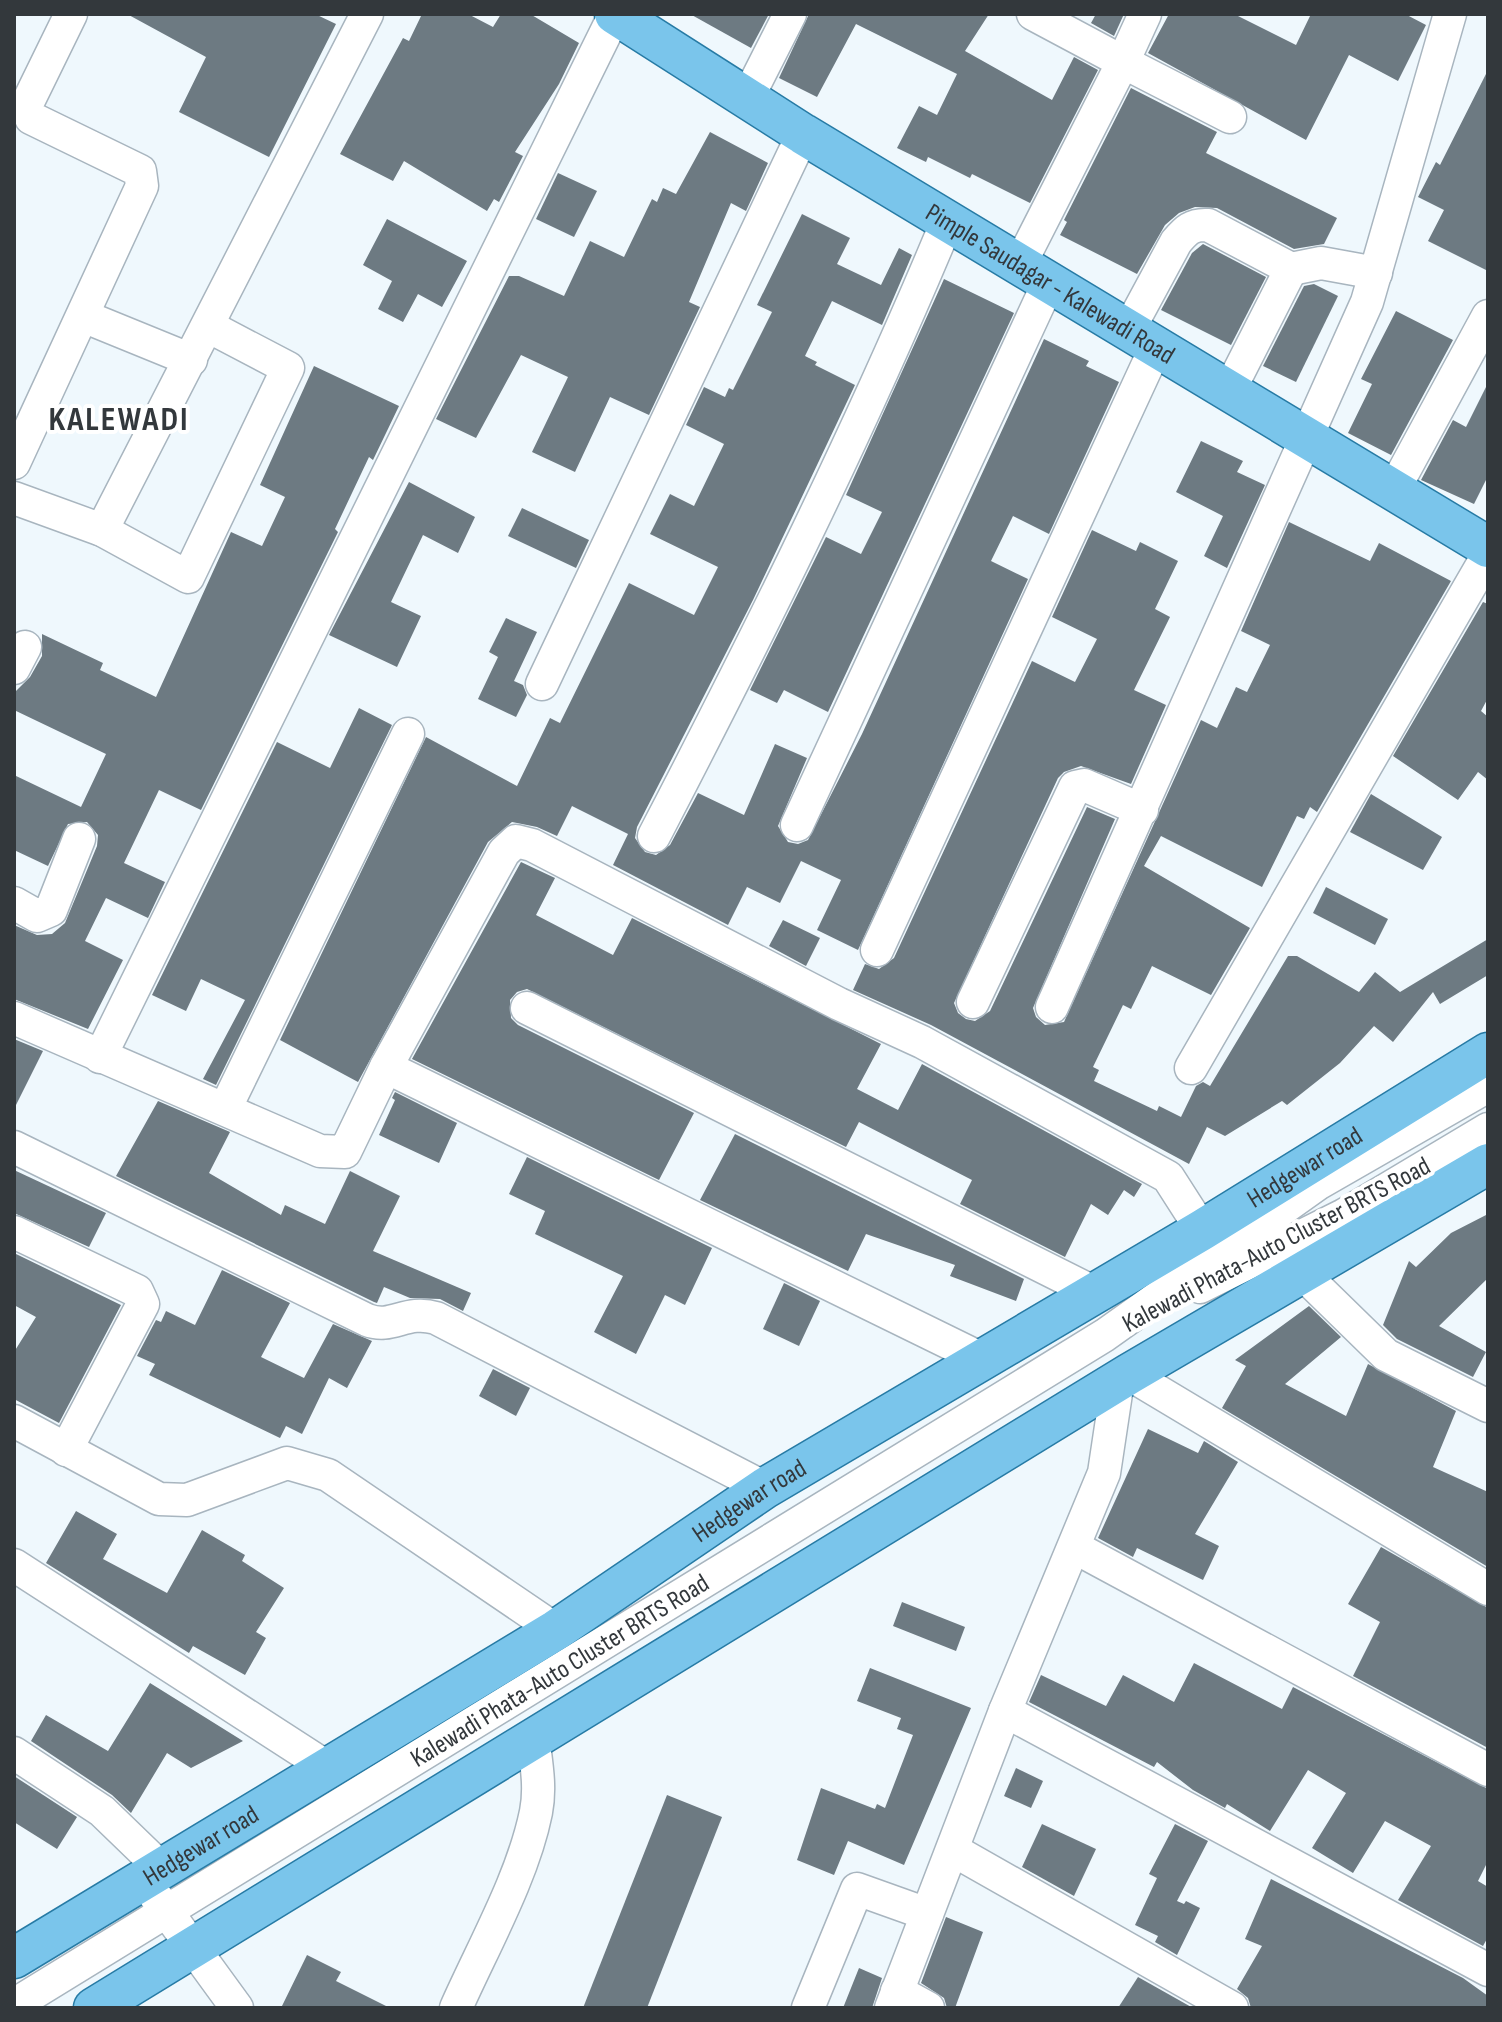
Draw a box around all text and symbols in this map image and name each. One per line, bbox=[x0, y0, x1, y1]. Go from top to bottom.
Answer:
street label: Pimple Saudagar - Kalewadi Road bbox=[920, 198, 1180, 371]
district label: KALEWADI bbox=[48, 399, 190, 440]
street label: Hedgewar road bbox=[1242, 1121, 1368, 1215]
street label: Kalewadi Phata-Auto Cluster BRTS Road bbox=[1118, 1151, 1436, 1340]
street label: Hedgewar road bbox=[687, 1453, 812, 1550]
street label: Kalewadi Phata-Auto Cluster BRTS Road bbox=[405, 1568, 715, 1775]
street label: Hedgewar road bbox=[138, 1800, 265, 1893]

